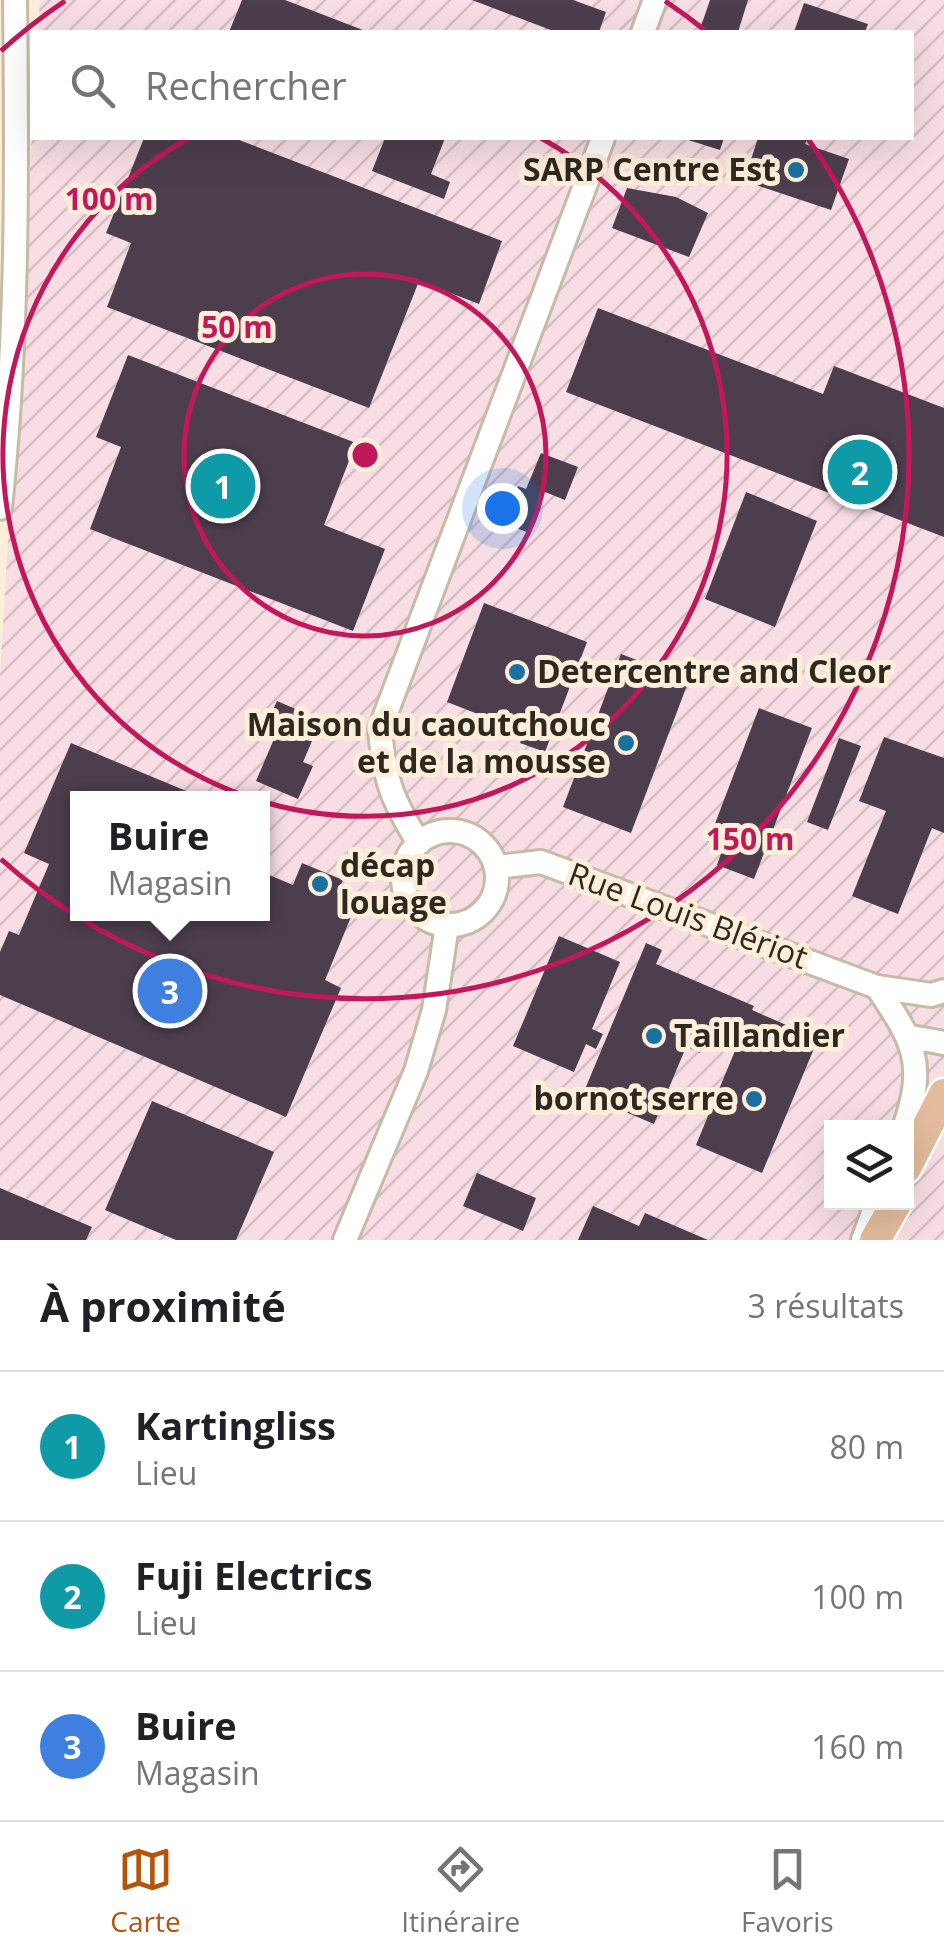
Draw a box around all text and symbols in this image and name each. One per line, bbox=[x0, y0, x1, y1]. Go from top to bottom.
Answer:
search box bbox=[30, 30, 914, 140]
icon: search bbox=[65, 58, 120, 113]
text: Rechercher bbox=[145, 59, 347, 111]
place label: SARP Centre Est bbox=[523, 147, 776, 190]
marker: SARP Centre Est bbox=[785, 159, 807, 181]
text: 100 m bbox=[65, 178, 153, 219]
text: 50 m bbox=[201, 306, 273, 347]
pin: 2 bbox=[828, 434, 892, 510]
centre of rings bbox=[347, 437, 383, 473]
pin: 1 bbox=[190, 448, 256, 524]
your location bbox=[477, 483, 528, 534]
place label: Detercentre and Cleor bbox=[537, 649, 891, 692]
marker: Detercentre and Cleor bbox=[506, 661, 528, 683]
place label: Maison du caoutchouc et de la mousse bbox=[247, 702, 606, 782]
marker: Maison du caoutchouc et de la mousse bbox=[615, 732, 637, 754]
popup bbox=[70, 791, 270, 921]
text: Buire bbox=[108, 809, 209, 861]
text: 150 m bbox=[706, 818, 794, 859]
place label: décap louage bbox=[340, 843, 447, 923]
street label: Rue Louis Blériot bbox=[563, 851, 814, 978]
text: Magasin bbox=[108, 861, 232, 904]
marker: décap louage bbox=[309, 873, 331, 895]
pin: 3 bbox=[138, 954, 202, 1028]
place label: Taillandier bbox=[674, 1013, 845, 1056]
marker: Taillandier bbox=[643, 1025, 665, 1047]
place label: bornot serre bbox=[534, 1076, 734, 1119]
marker: bornot serre bbox=[743, 1088, 765, 1110]
map controls bbox=[824, 1120, 914, 1210]
button: layers bbox=[824, 1120, 914, 1210]
text: À proximité bbox=[40, 1277, 286, 1334]
text: 3 résultats bbox=[748, 1284, 904, 1327]
text: Kartingliss bbox=[135, 1399, 336, 1451]
text: 1 bbox=[63, 1425, 82, 1468]
text: 80 m bbox=[829, 1425, 904, 1468]
text: Lieu bbox=[135, 1451, 197, 1494]
text: Fuji Electrics bbox=[135, 1549, 373, 1601]
text: 2 bbox=[63, 1575, 82, 1618]
text: 100 m bbox=[811, 1575, 904, 1618]
text: Lieu bbox=[135, 1601, 197, 1644]
text: Buire bbox=[135, 1699, 237, 1751]
text: 3 bbox=[63, 1725, 82, 1768]
text: 160 m bbox=[811, 1725, 904, 1768]
text: Magasin bbox=[135, 1751, 260, 1794]
tab: Carte bbox=[110, 1842, 181, 1940]
tab: Itinéraire bbox=[401, 1842, 520, 1940]
tab: Favoris bbox=[741, 1842, 834, 1940]

